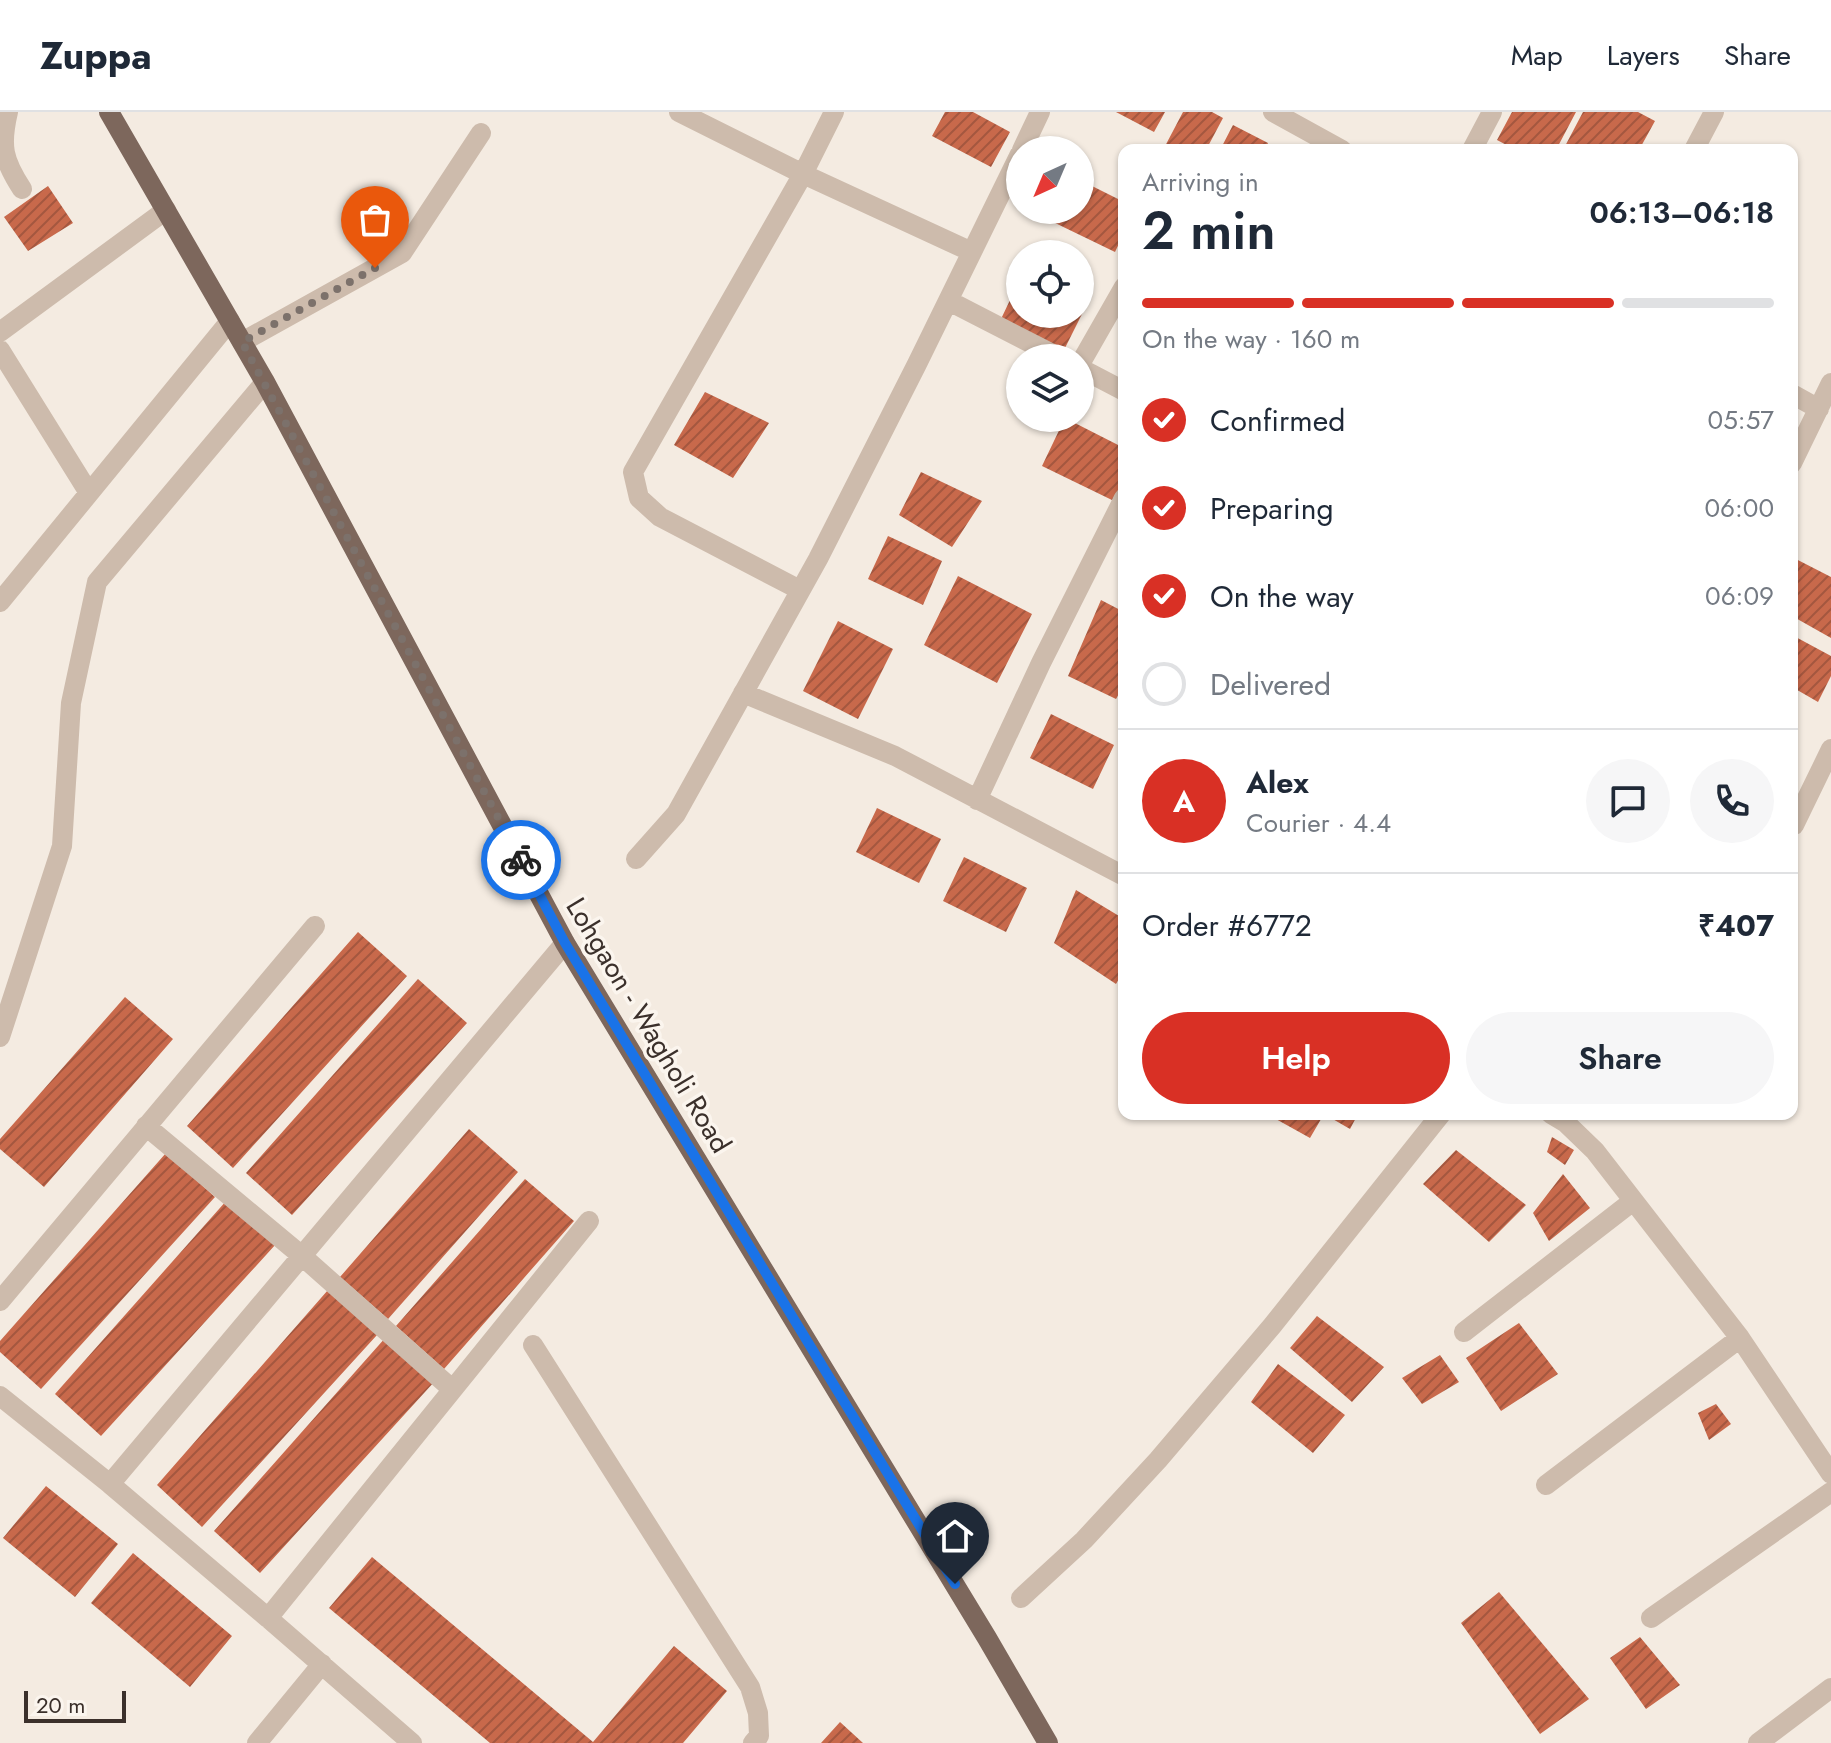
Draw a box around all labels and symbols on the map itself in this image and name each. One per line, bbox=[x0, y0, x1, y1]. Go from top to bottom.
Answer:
north arrow bbox=[1006, 136, 1094, 224]
pin bbox=[341, 186, 409, 268]
courier bbox=[481, 820, 561, 900]
street label: Lohgaon - Wagholi Road bbox=[556, 890, 741, 1161]
pin bbox=[921, 1502, 989, 1584]
scale bar bbox=[24, 1687, 126, 1723]

